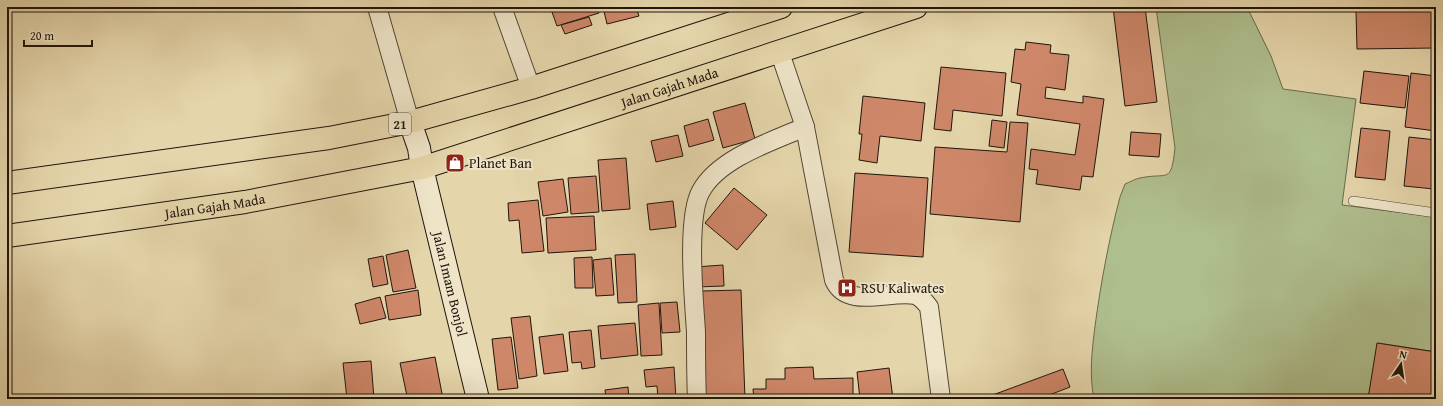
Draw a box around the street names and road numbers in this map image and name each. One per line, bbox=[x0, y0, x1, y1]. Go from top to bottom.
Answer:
street label: Jalan Gajah Mada bbox=[616, 62, 721, 113]
road number: 21 bbox=[389, 113, 411, 135]
street label: Jalan Gajah Mada bbox=[161, 188, 267, 224]
street label: Jalan Imam Bonjol bbox=[427, 227, 472, 338]

